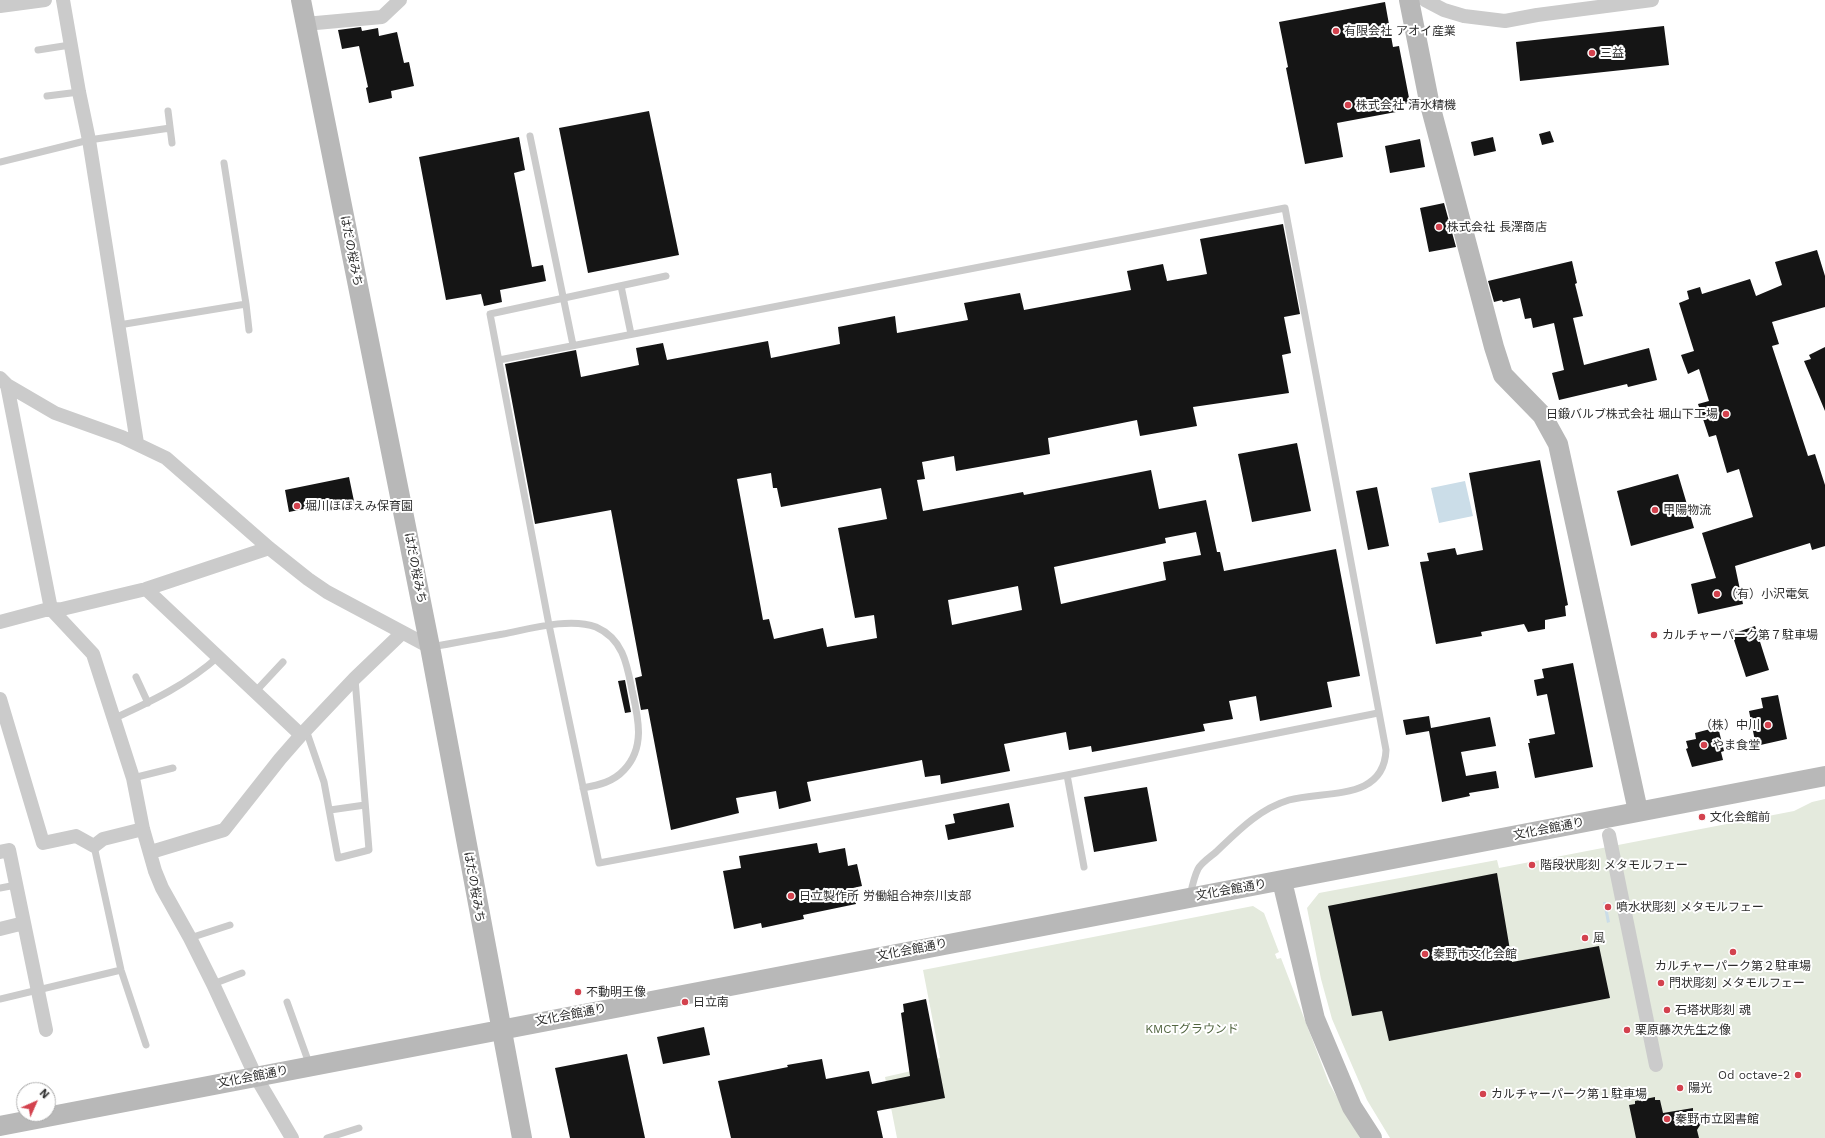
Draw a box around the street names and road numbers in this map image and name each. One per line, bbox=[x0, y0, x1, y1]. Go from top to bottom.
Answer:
street label: はだの桜みち bbox=[337, 214, 365, 288]
street label: はだの桜みち bbox=[401, 531, 429, 605]
street label: 文化会館通り bbox=[1512, 815, 1586, 843]
street label: はだの桜みち bbox=[461, 850, 487, 924]
street label: 文化会館通り bbox=[1194, 877, 1268, 903]
street label: 文化会館通り bbox=[875, 936, 949, 964]
street label: 文化会館通り bbox=[534, 1001, 608, 1029]
street label: 文化会館通り bbox=[216, 1063, 290, 1091]

